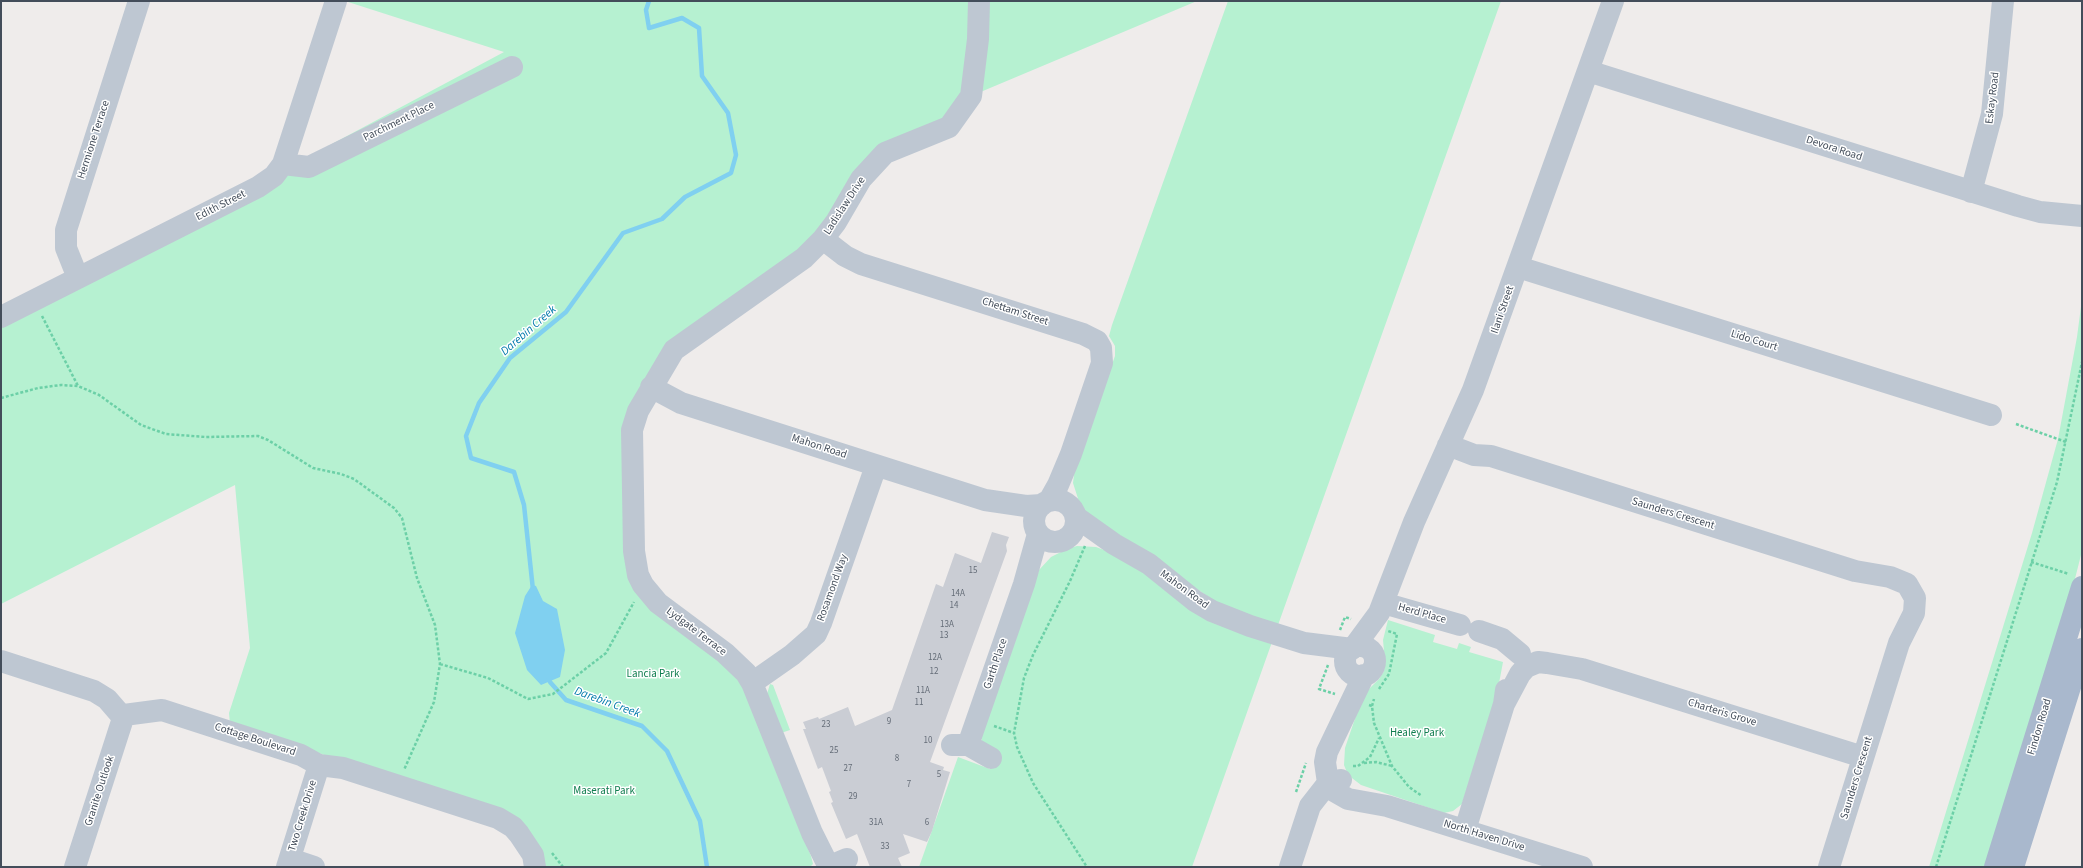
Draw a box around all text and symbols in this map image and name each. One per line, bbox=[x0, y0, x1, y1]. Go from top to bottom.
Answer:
street label: Eskay Road bbox=[1983, 71, 2003, 125]
street label: Hermione Terrace bbox=[75, 99, 113, 181]
street label: Parchment Place bbox=[361, 99, 437, 145]
street label: Devora Road bbox=[1804, 134, 1864, 164]
street label: Ladislaw Drive bbox=[821, 174, 869, 238]
street label: Edith Street bbox=[194, 188, 248, 224]
street label: Ilani Street bbox=[1489, 284, 1517, 336]
street label: Chettam Street bbox=[980, 295, 1050, 329]
water label: Darebin Creek bbox=[498, 303, 560, 359]
street label: Lido Court bbox=[1729, 328, 1779, 354]
street label: Mahon Road bbox=[790, 432, 848, 462]
street label: Saunders Crescent bbox=[1630, 495, 1716, 533]
street label: Rosamond Way bbox=[815, 552, 851, 624]
house number: 15 bbox=[969, 566, 977, 576]
street label: Mahon Road bbox=[1157, 568, 1211, 612]
house number: 14A bbox=[951, 589, 965, 599]
house number: 14 bbox=[950, 601, 958, 611]
street label: Herd Place bbox=[1396, 601, 1448, 627]
street label: Lydgate Terrace bbox=[663, 605, 729, 659]
house number: 13A bbox=[940, 620, 954, 630]
house number: 13 bbox=[940, 631, 948, 641]
street label: Garth Place bbox=[981, 637, 1011, 691]
house number: 12A bbox=[928, 653, 942, 663]
house number: 12 bbox=[930, 667, 938, 677]
park label: Lancia Park bbox=[627, 668, 679, 682]
water label: Darebin Creek bbox=[572, 684, 642, 722]
house number: 11A bbox=[916, 686, 930, 696]
street label: Charteris Grove bbox=[1686, 696, 1758, 730]
street label: Findon Road bbox=[2025, 697, 2055, 757]
house number: 11 bbox=[915, 698, 923, 708]
house number: 9 bbox=[887, 717, 891, 727]
house number: 23 bbox=[822, 720, 830, 730]
street label: Cottage Boulevard bbox=[213, 721, 297, 759]
park label: Healey Park bbox=[1390, 727, 1444, 741]
street label: Saunders Crescent bbox=[1838, 735, 1876, 821]
house number: 10 bbox=[924, 736, 932, 746]
house number: 25 bbox=[830, 746, 838, 756]
street label: Granite Outlook bbox=[82, 754, 118, 828]
house number: 8 bbox=[895, 754, 899, 764]
house number: 27 bbox=[844, 764, 852, 774]
house number: 5 bbox=[937, 770, 941, 780]
street label: Two Creek Drive bbox=[286, 779, 320, 853]
house number: 7 bbox=[907, 780, 911, 790]
park label: Maserati Park bbox=[573, 785, 635, 799]
house number: 29 bbox=[849, 792, 857, 802]
street label: North Haven Drive bbox=[1442, 817, 1526, 855]
house number: 31A bbox=[869, 818, 883, 828]
house number: 6 bbox=[925, 818, 929, 828]
house number: 33 bbox=[881, 842, 889, 852]

